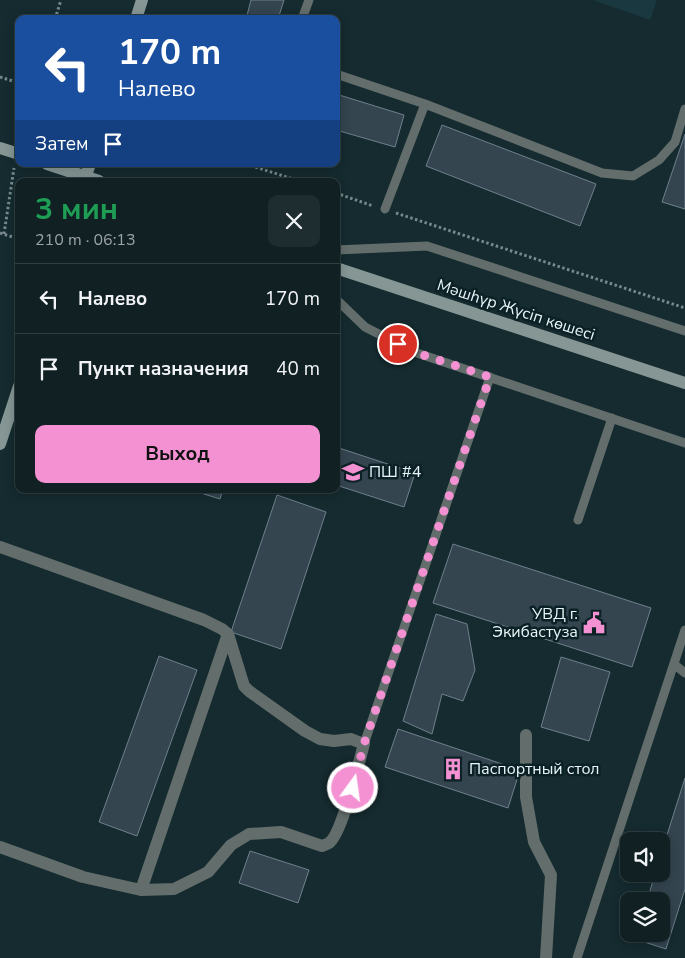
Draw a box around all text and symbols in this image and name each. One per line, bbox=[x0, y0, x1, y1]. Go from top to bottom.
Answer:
text: 170 m bbox=[118, 29, 221, 76]
icon: left bbox=[35, 35, 100, 100]
text: Налево bbox=[118, 74, 196, 104]
icon: arrive bbox=[99, 130, 127, 158]
text: Затем bbox=[35, 131, 89, 157]
text: 3 мин bbox=[35, 189, 118, 230]
button: close bbox=[268, 195, 320, 247]
text: 210 m · 06:13 bbox=[35, 229, 136, 251]
street label: Мәшһүр Жүсіп көшесі bbox=[434, 274, 598, 346]
icon: left bbox=[35, 285, 63, 313]
text: Налево bbox=[78, 286, 147, 312]
text: 170 m bbox=[265, 286, 320, 312]
pin bbox=[377, 323, 419, 365]
icon: arrive bbox=[384, 330, 412, 358]
icon: arrive bbox=[35, 355, 63, 383]
text: Пункт назначения bbox=[78, 356, 249, 382]
text: 40 m bbox=[276, 356, 320, 382]
button: Выход bbox=[35, 425, 320, 483]
school or university icon: ПШ #4 bbox=[340, 459, 366, 485]
place label: ПШ #4 bbox=[369, 461, 422, 483]
place label: УВД г. Экибастуза bbox=[492, 603, 578, 643]
public building icon: УВД г. Экибастуза bbox=[581, 610, 607, 636]
building icon: Паспортный стол bbox=[440, 756, 466, 782]
place label: Паспортный стол bbox=[469, 758, 600, 780]
position arrow bbox=[326, 761, 378, 813]
map controls bbox=[620, 832, 670, 942]
button: sound bbox=[620, 832, 670, 882]
button: layers bbox=[620, 892, 670, 942]

